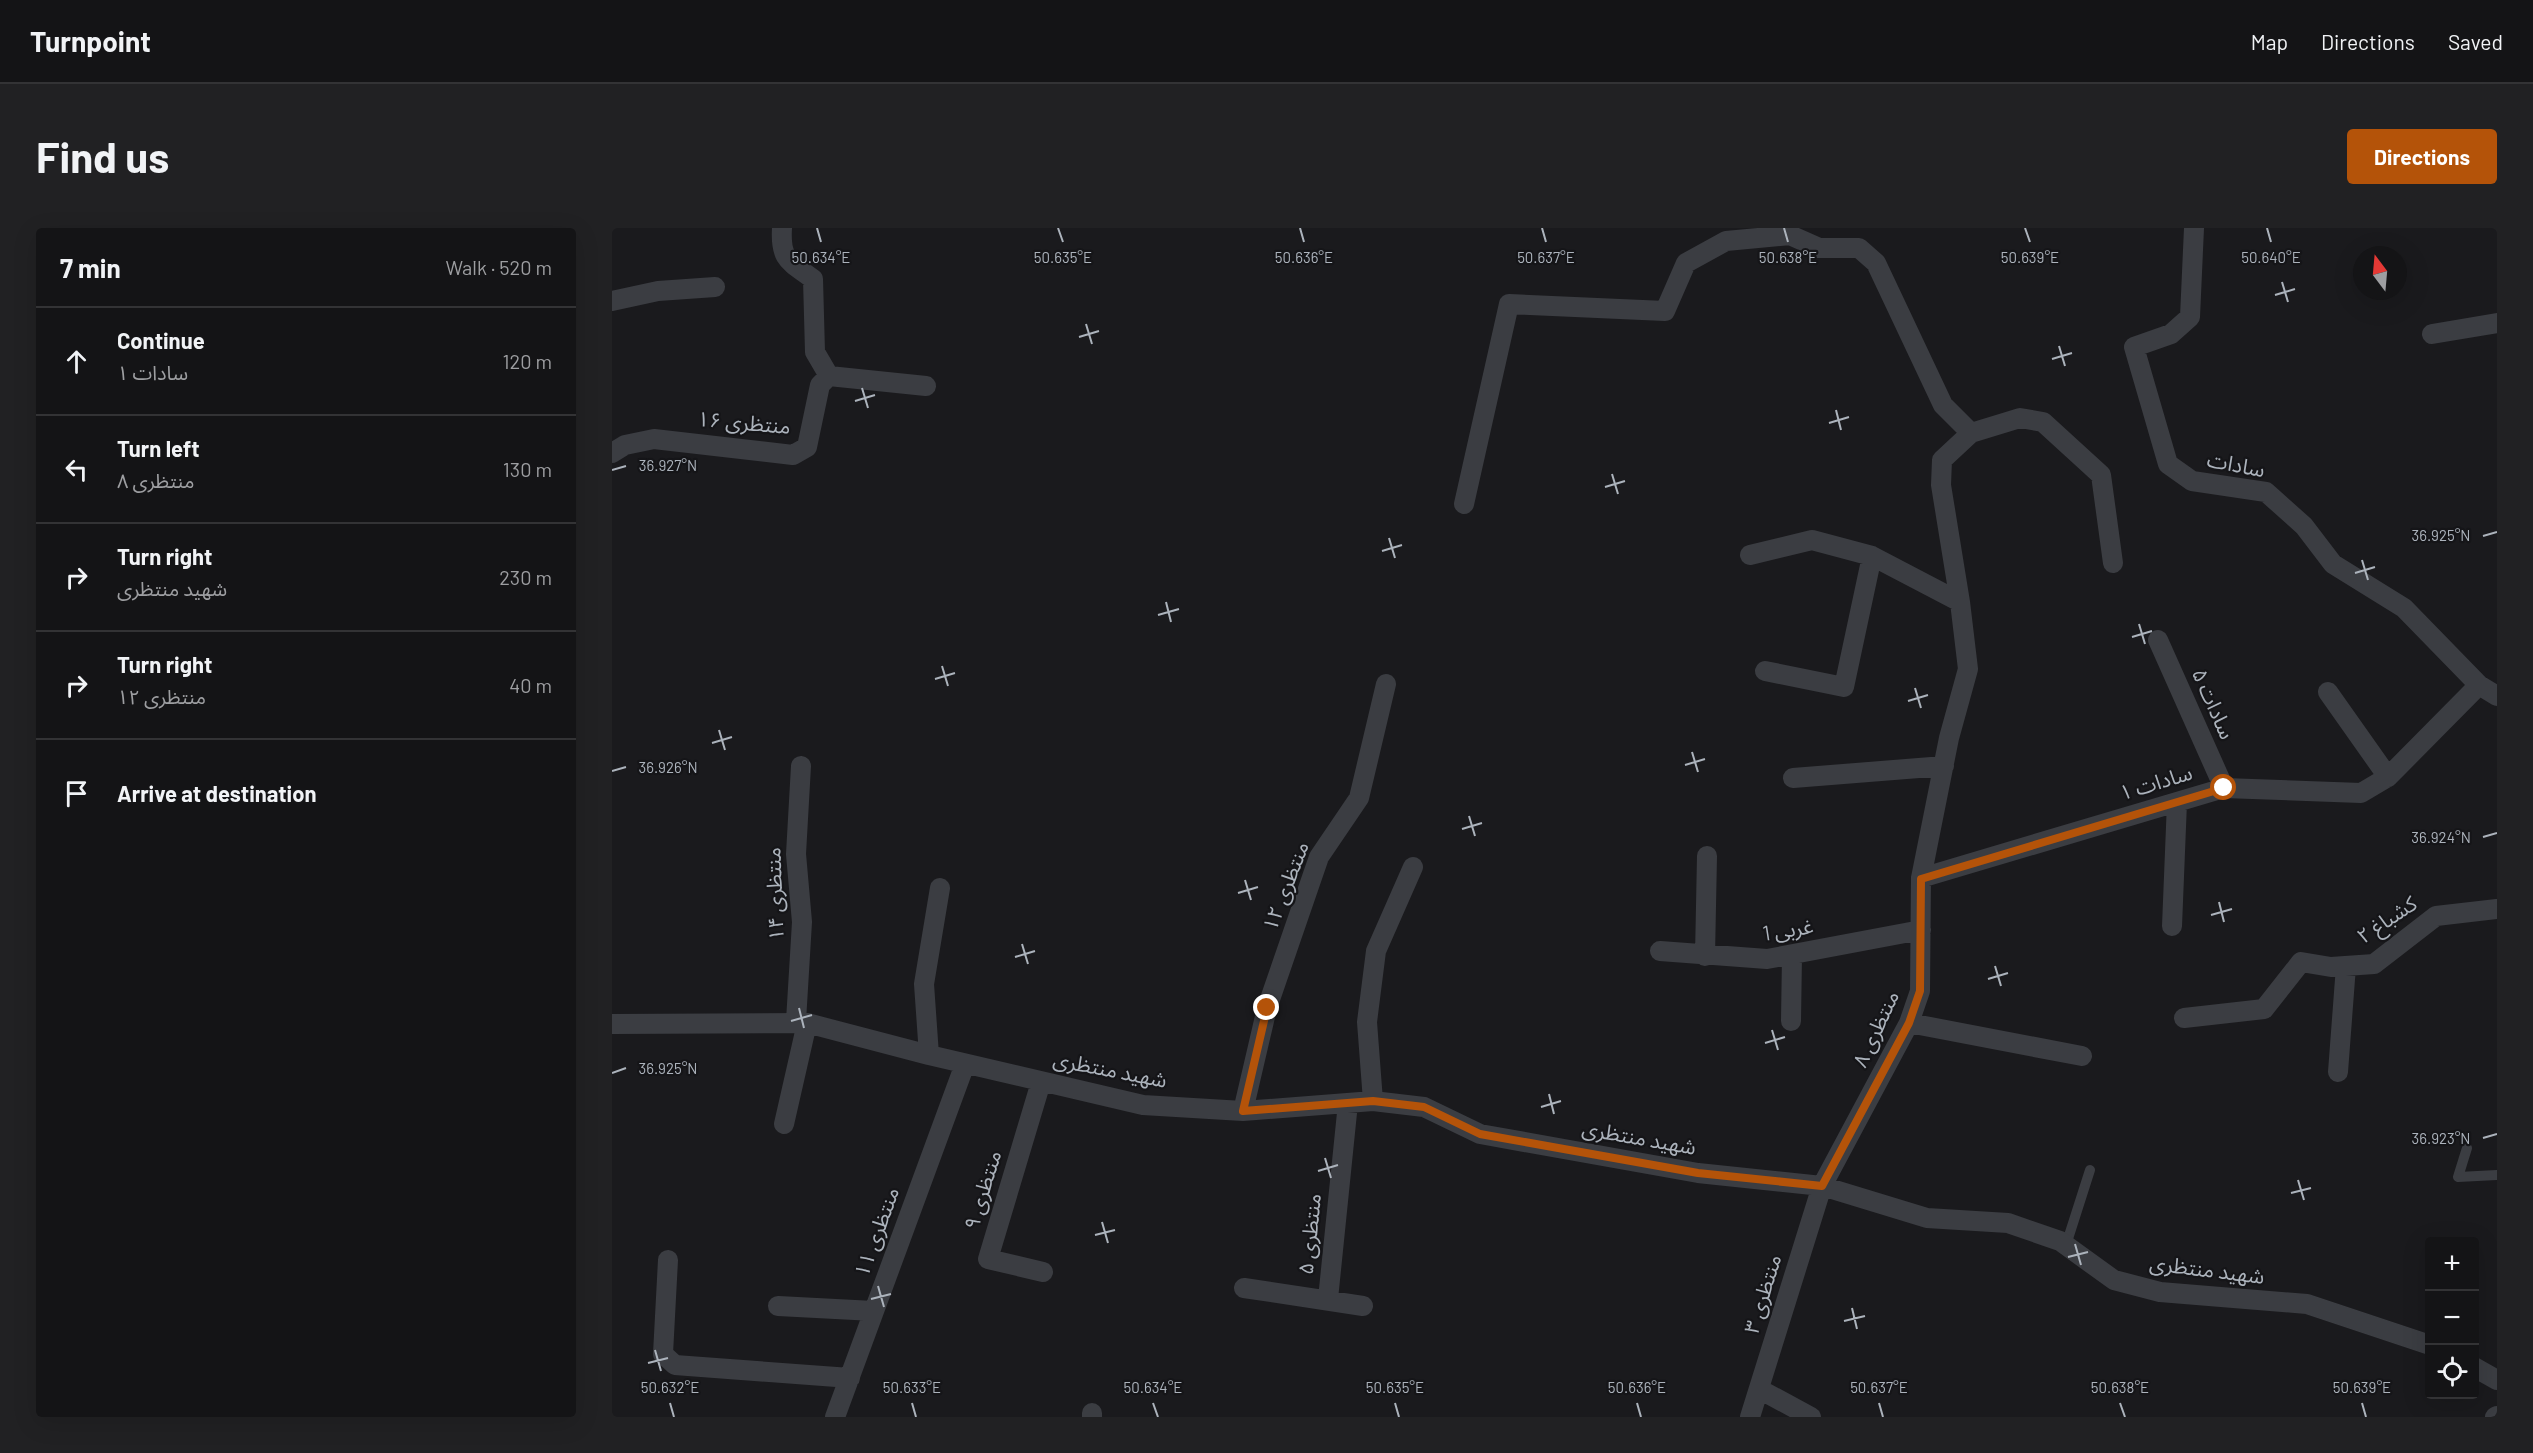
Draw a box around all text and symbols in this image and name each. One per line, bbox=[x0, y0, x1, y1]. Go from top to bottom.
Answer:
text: Turnpoint bbox=[30, 24, 151, 58]
text: Map bbox=[2251, 29, 2288, 54]
text: Directions bbox=[2321, 29, 2415, 54]
text: Saved bbox=[2448, 29, 2503, 54]
button: Directions bbox=[2347, 129, 2497, 184]
text: Find us bbox=[36, 131, 169, 181]
north arrow bbox=[2353, 246, 2407, 300]
text: 50.634°E bbox=[792, 248, 850, 266]
text: 50.635°E bbox=[1034, 248, 1092, 266]
text: 50.636°E bbox=[1275, 248, 1333, 266]
text: 50.637°E bbox=[1517, 248, 1575, 266]
text: 50.638°E bbox=[1759, 248, 1817, 266]
text: 50.639°E bbox=[2001, 248, 2059, 266]
text: 50.640°E bbox=[2241, 248, 2301, 266]
text: 7 min bbox=[60, 252, 121, 283]
text: Walk · 520 m bbox=[446, 255, 552, 279]
text: Continue bbox=[117, 327, 205, 353]
icon: ahead bbox=[60, 345, 93, 378]
text: 120 m bbox=[502, 349, 552, 373]
text: سادات ۱ bbox=[117, 360, 188, 384]
street label: منتظری ۱۶ bbox=[696, 405, 792, 439]
text: Turn left bbox=[117, 435, 200, 461]
street label: سادات bbox=[2205, 446, 2267, 481]
icon: left bbox=[60, 453, 93, 486]
text: 36.927°N bbox=[639, 456, 697, 474]
text: 130 m bbox=[503, 457, 552, 481]
text: منتظری ۸ bbox=[117, 468, 195, 492]
text: 36.925°N bbox=[2411, 526, 2471, 544]
text: Turn right bbox=[117, 543, 212, 569]
icon: right bbox=[60, 561, 93, 594]
text: 230 m bbox=[499, 565, 552, 589]
text: شهید منتظری bbox=[117, 576, 227, 600]
text: Turn right bbox=[117, 651, 212, 677]
street label: سادات ۵ bbox=[2188, 664, 2241, 743]
icon: right bbox=[60, 669, 93, 702]
text: 40 m bbox=[509, 673, 552, 697]
text: منتظری ۱۲ bbox=[117, 684, 206, 708]
text: 36.926°N bbox=[638, 758, 698, 776]
street label: سادات ۱ bbox=[2116, 759, 2195, 804]
route start bbox=[2210, 774, 2236, 800]
icon: arrive bbox=[60, 777, 93, 810]
text: Arrive at destination bbox=[117, 780, 316, 806]
text: 36.924°N bbox=[2411, 828, 2471, 846]
street label: منتظری ۱۲ bbox=[1256, 837, 1314, 934]
street label: منتظری ۱۴ bbox=[759, 847, 789, 941]
street label: کشباغ ۲ bbox=[2352, 890, 2423, 951]
street label: غربی 1 bbox=[1761, 912, 1815, 946]
street label: منتظری ۸ bbox=[1846, 986, 1904, 1071]
route end bbox=[1253, 994, 1279, 1020]
street label: شهید منتظری bbox=[1051, 1045, 1169, 1093]
text: 36.925°N bbox=[638, 1059, 698, 1077]
street label: شهید منتظری bbox=[1580, 1114, 1698, 1160]
text: 36.923°N bbox=[2412, 1129, 2470, 1147]
street label: منتظری ۹ bbox=[958, 1147, 1006, 1232]
street label: منتظری ۱۱ bbox=[848, 1183, 904, 1280]
street label: منتظری ۵ bbox=[1292, 1192, 1326, 1276]
map controls bbox=[2425, 1237, 2479, 1399]
button: + bbox=[2425, 1237, 2479, 1291]
street label: شهید منتظری bbox=[2148, 1249, 2266, 1289]
street label: منتظری ۳ bbox=[1738, 1251, 1786, 1336]
button: − bbox=[2425, 1291, 2479, 1345]
button: locate bbox=[2425, 1345, 2479, 1399]
text: 50.632°E bbox=[641, 1378, 699, 1396]
text: 50.633°E bbox=[883, 1378, 941, 1396]
text: 50.634°E bbox=[1124, 1378, 1182, 1396]
text: 50.635°E bbox=[1366, 1378, 1424, 1396]
text: 50.636°E bbox=[1608, 1378, 1666, 1396]
text: 50.637°E bbox=[1850, 1378, 1908, 1396]
text: 50.638°E bbox=[2091, 1378, 2149, 1396]
text: 50.639°E bbox=[2333, 1378, 2391, 1396]

